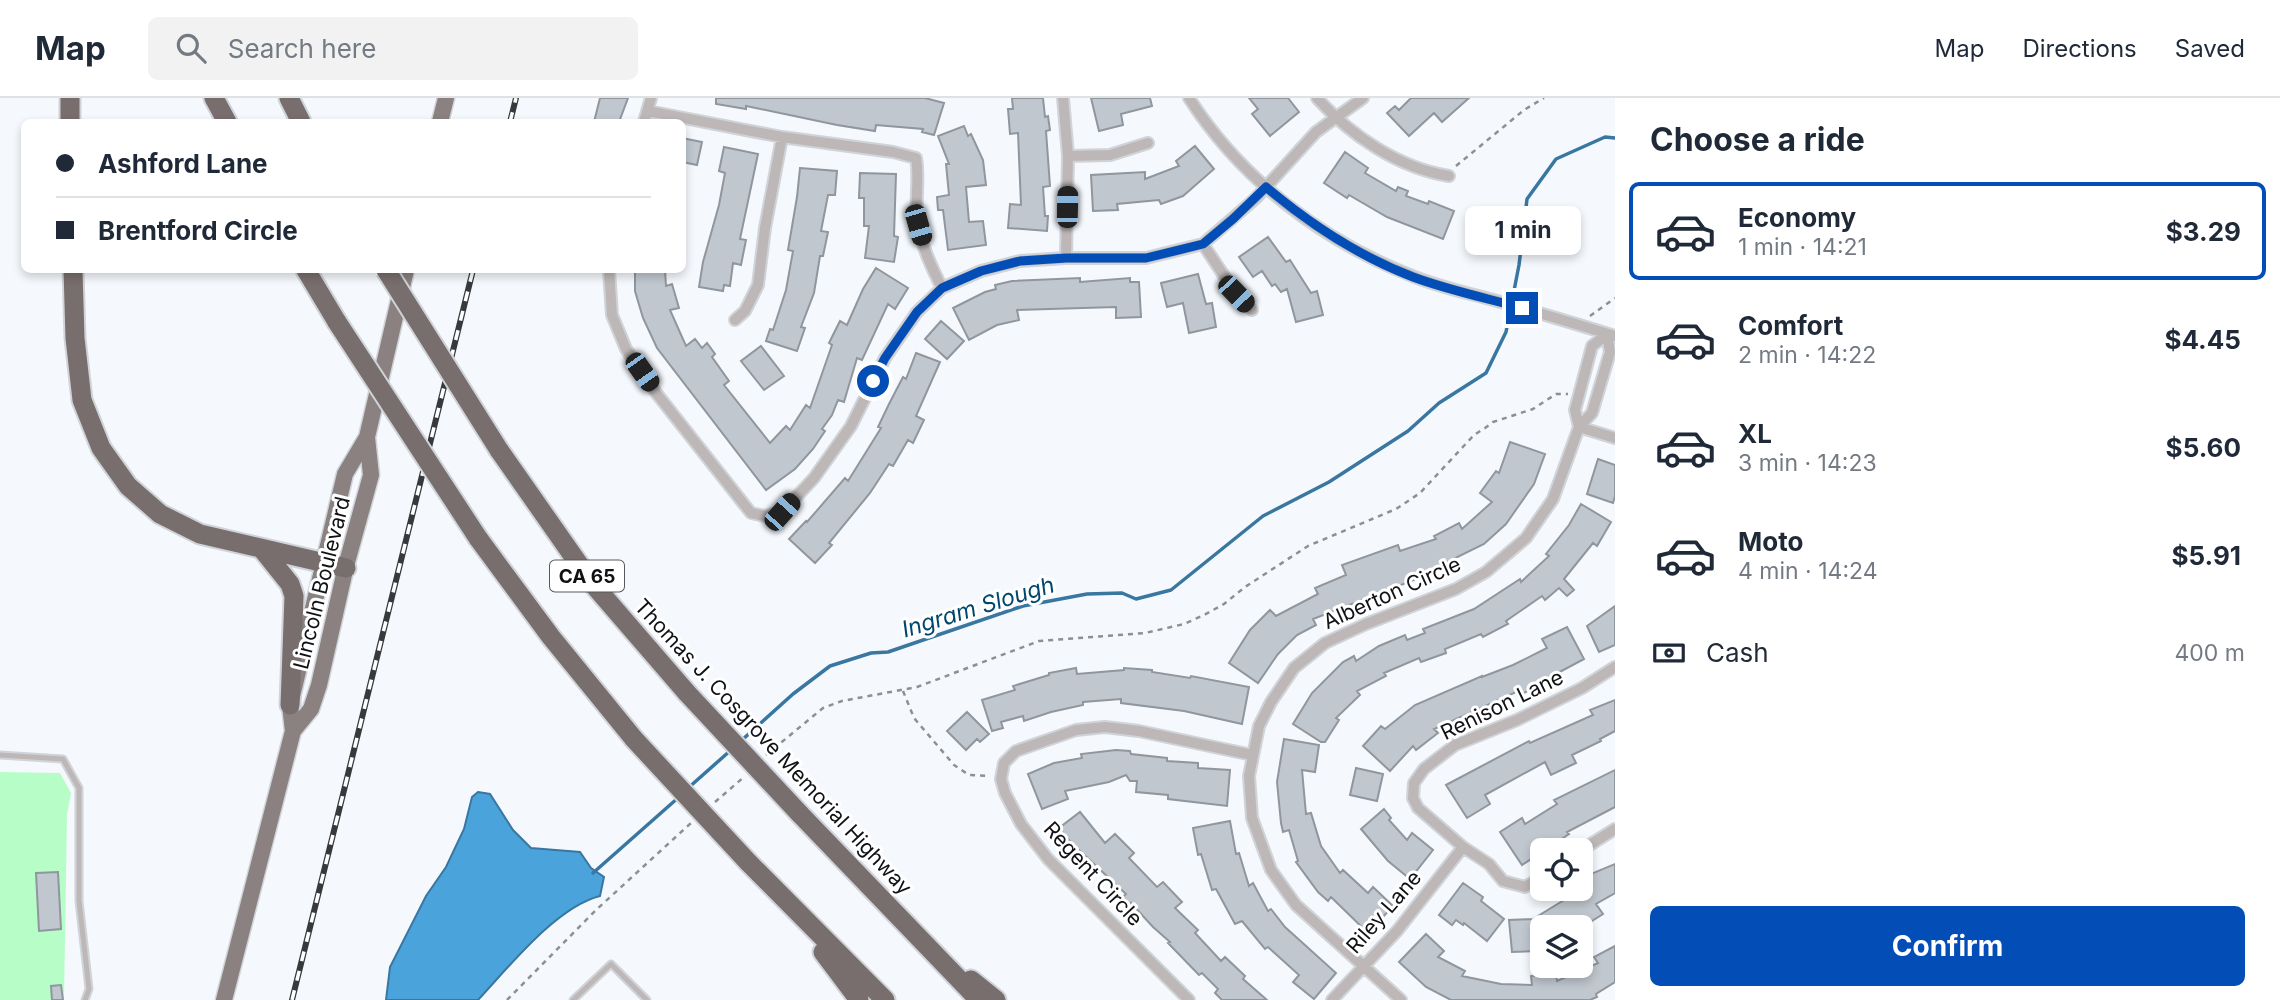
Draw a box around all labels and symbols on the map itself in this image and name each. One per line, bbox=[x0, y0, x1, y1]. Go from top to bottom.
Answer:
car bbox=[1057, 186, 1078, 228]
car bbox=[903, 202, 934, 248]
callout: 1 min bbox=[1464, 206, 1580, 256]
car bbox=[1214, 272, 1259, 316]
route end bbox=[1506, 292, 1538, 324]
car bbox=[622, 349, 663, 395]
route start bbox=[857, 365, 889, 397]
car bbox=[761, 489, 804, 535]
street label: Lincoln Boulevard bbox=[288, 494, 355, 672]
street label: Alberton Circle bbox=[1319, 551, 1464, 634]
road number: CA 65 bbox=[550, 561, 624, 592]
water label: Ingram Slough bbox=[898, 570, 1058, 644]
street label: Thomas J. Cosgrove Memorial Highway bbox=[630, 594, 917, 900]
street label: Renison Lane bbox=[1436, 664, 1567, 745]
street label: Regent Circle bbox=[1039, 816, 1148, 931]
street label: Riley Lane bbox=[1341, 865, 1426, 958]

